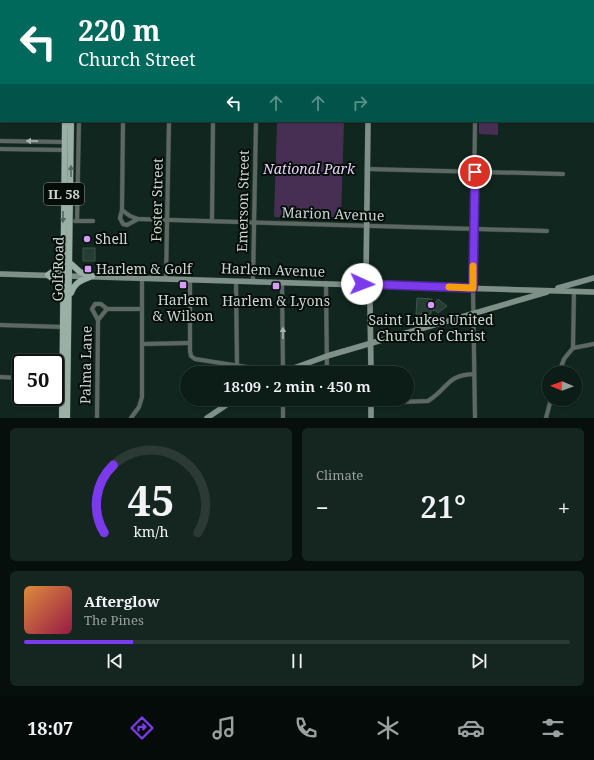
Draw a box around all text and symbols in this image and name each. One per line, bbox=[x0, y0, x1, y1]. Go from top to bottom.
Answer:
text: 220 m bbox=[78, 11, 160, 49]
icon: left bbox=[12, 16, 64, 68]
text: Church Street bbox=[78, 47, 196, 71]
icon: left bbox=[223, 92, 245, 114]
icon: ahead bbox=[265, 92, 287, 114]
icon: ahead bbox=[307, 92, 329, 114]
icon: right bbox=[349, 92, 371, 114]
one-way arrow bbox=[26, 138, 38, 145]
street label: Emerson Street bbox=[232, 150, 253, 252]
pin bbox=[458, 155, 492, 189]
street label: Foster Street bbox=[146, 158, 167, 242]
park label: National Park bbox=[262, 159, 356, 178]
icon: arrive bbox=[464, 161, 486, 183]
one-way arrow bbox=[68, 164, 74, 177]
road number: IL 58 bbox=[44, 183, 84, 205]
street label: Marion Avenue bbox=[281, 202, 385, 225]
one-way arrow bbox=[60, 211, 66, 224]
place label: Shell bbox=[95, 229, 128, 248]
marker: Shell bbox=[82, 234, 92, 244]
street label: Golf Road bbox=[47, 236, 68, 302]
street label: Harlem Avenue bbox=[221, 258, 325, 281]
place label: Harlem & Golf bbox=[96, 259, 194, 278]
position arrow bbox=[341, 263, 383, 305]
marker: Harlem & Golf bbox=[83, 264, 93, 274]
marker: Harlem & Wilson bbox=[178, 280, 188, 290]
marker: Harlem & Lyons bbox=[271, 281, 281, 291]
place label: Harlem & Wilson bbox=[153, 290, 213, 325]
place label: Harlem & Lyons bbox=[222, 291, 330, 310]
marker: Saint Lukes United Church of Christ bbox=[426, 300, 436, 310]
place label: Saint Lukes United Church of Christ bbox=[368, 310, 494, 345]
street label: Palma Lane bbox=[75, 326, 96, 404]
one-way arrow bbox=[280, 326, 286, 339]
speed limit sign: 50 bbox=[12, 354, 64, 406]
north arrow bbox=[542, 366, 582, 406]
map controls bbox=[542, 366, 582, 406]
text: 18:09 · 2 min · 450 m bbox=[223, 376, 371, 396]
text: Climate bbox=[316, 466, 363, 484]
text: 45 bbox=[127, 471, 175, 527]
text: 21° bbox=[420, 486, 466, 527]
text: − bbox=[316, 492, 329, 522]
text: + bbox=[558, 492, 570, 522]
text: km/h bbox=[133, 521, 169, 540]
text: Afterglow bbox=[84, 591, 160, 611]
text: The Pines bbox=[84, 611, 144, 629]
icon: previous bbox=[104, 650, 126, 672]
icon: pause bbox=[286, 650, 308, 672]
icon: next bbox=[468, 650, 490, 672]
icon: directions bbox=[128, 714, 156, 742]
icon: music bbox=[210, 714, 238, 742]
icon: phone bbox=[292, 714, 320, 742]
icon: climate bbox=[374, 714, 402, 742]
icon: car bbox=[457, 714, 485, 742]
icon: filters bbox=[539, 714, 567, 742]
text: 18:07 bbox=[27, 716, 73, 740]

